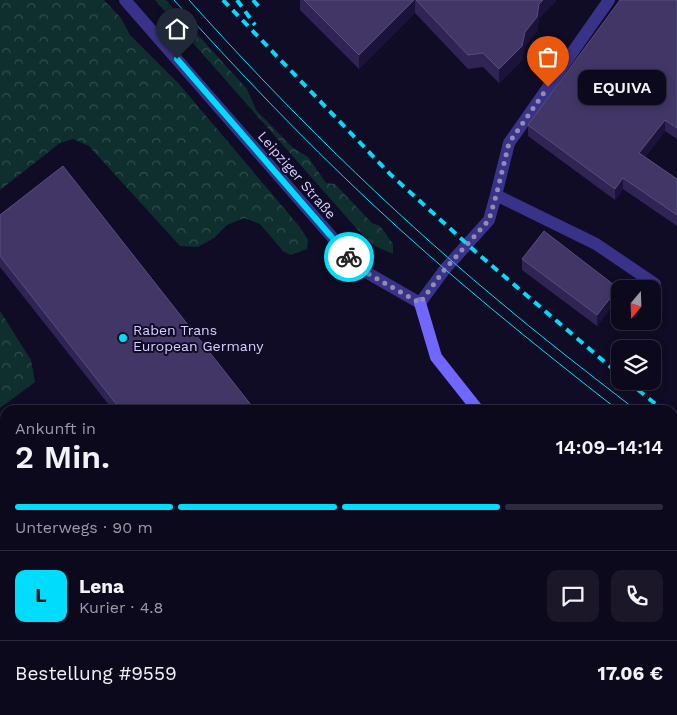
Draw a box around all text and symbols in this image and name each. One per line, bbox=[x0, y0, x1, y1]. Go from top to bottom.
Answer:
pin bbox=[156, 8, 198, 59]
icon: home bbox=[163, 15, 191, 43]
pin bbox=[527, 36, 569, 87]
icon: bag bbox=[534, 43, 562, 71]
callout: EQUIVA bbox=[578, 70, 666, 104]
text: EQUIVA bbox=[593, 78, 651, 97]
street label: Leipziger Straße bbox=[255, 128, 339, 222]
courier bbox=[324, 232, 374, 282]
icon: bike bbox=[335, 243, 363, 271]
north arrow bbox=[611, 280, 661, 330]
map controls bbox=[611, 280, 661, 390]
place label: Raben Trans European Germany bbox=[133, 322, 264, 354]
marker: Raben Trans European Germany bbox=[117, 332, 129, 344]
button: layers bbox=[611, 340, 661, 390]
text: Ankunft in bbox=[15, 419, 96, 438]
text: 14:09–14:14 bbox=[556, 436, 663, 459]
text: 2 Min. bbox=[15, 438, 110, 476]
text: Unterwegs · 90 m bbox=[15, 518, 153, 537]
button: chat bbox=[547, 570, 599, 622]
button: phone bbox=[611, 570, 663, 622]
text: Lena bbox=[79, 575, 124, 598]
text: L bbox=[35, 584, 47, 607]
text: Kurier · 4.8 bbox=[79, 598, 163, 617]
text: Bestellung #9559 bbox=[15, 662, 177, 685]
text: 17.06 € bbox=[597, 662, 663, 685]

